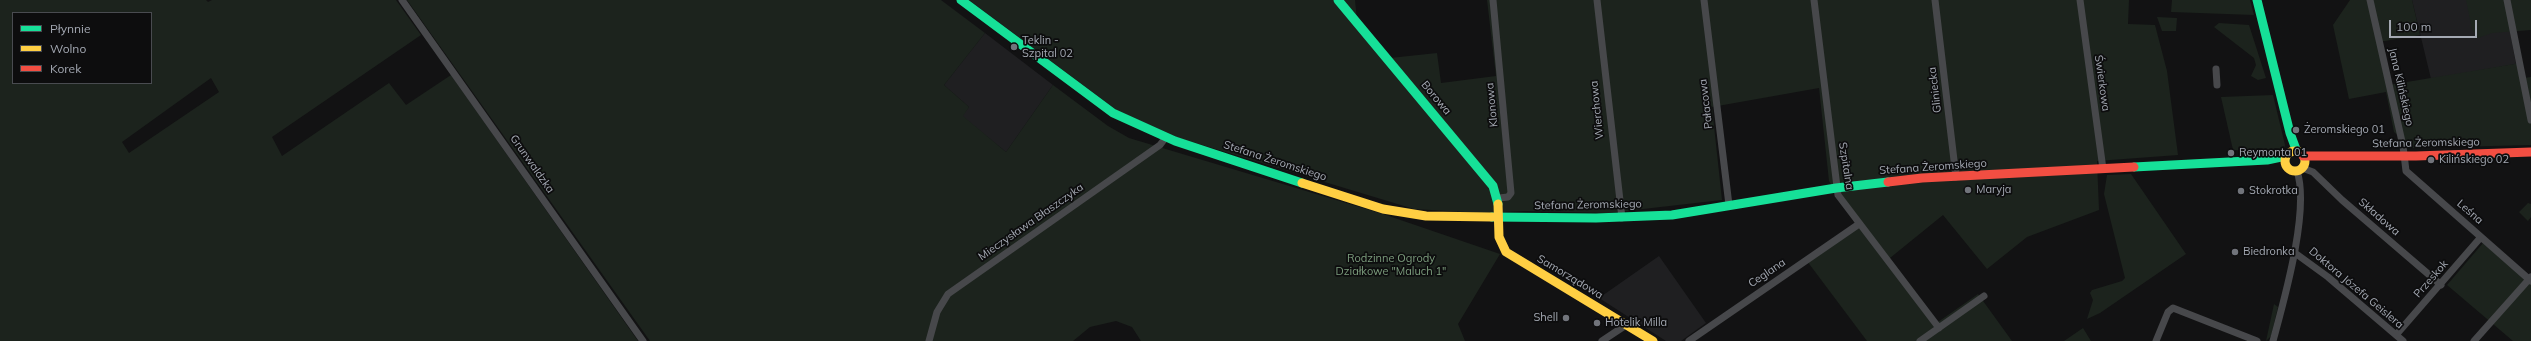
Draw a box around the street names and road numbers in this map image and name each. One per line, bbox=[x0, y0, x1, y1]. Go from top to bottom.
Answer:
street label: Jana Kilińskiego bbox=[2386, 47, 2416, 127]
street label: Świerkowa bbox=[2092, 54, 2112, 112]
street label: Gliniecka bbox=[1926, 66, 1944, 114]
street label: Borowa bbox=[1418, 78, 1454, 118]
street label: Pałacowa bbox=[1696, 78, 1716, 130]
street label: Wierchowa bbox=[1587, 80, 1607, 140]
street label: Klonowa bbox=[1483, 82, 1501, 128]
street label: Grunwaldzka bbox=[507, 132, 557, 196]
street label: Stefana Żeromskiego bbox=[2372, 135, 2480, 151]
street label: Stefana Żeromskiego bbox=[1222, 138, 1328, 184]
street label: Szpitalna bbox=[1836, 141, 1856, 191]
street label: Stefana Żeromskiego bbox=[1879, 157, 1987, 177]
street label: Mieczysława Błaszczyka bbox=[976, 181, 1086, 263]
street label: Składowa bbox=[2356, 195, 2402, 239]
street label: Stefana Żeromskiego bbox=[1534, 197, 1642, 213]
street label: Leśna bbox=[2454, 197, 2486, 227]
street label: Doktora Józefa Geislera bbox=[2306, 245, 2406, 331]
street label: Samorządowa bbox=[1535, 252, 1605, 302]
street label: Ceglana bbox=[1746, 256, 1788, 290]
street label: Przeskok bbox=[2411, 257, 2451, 301]

